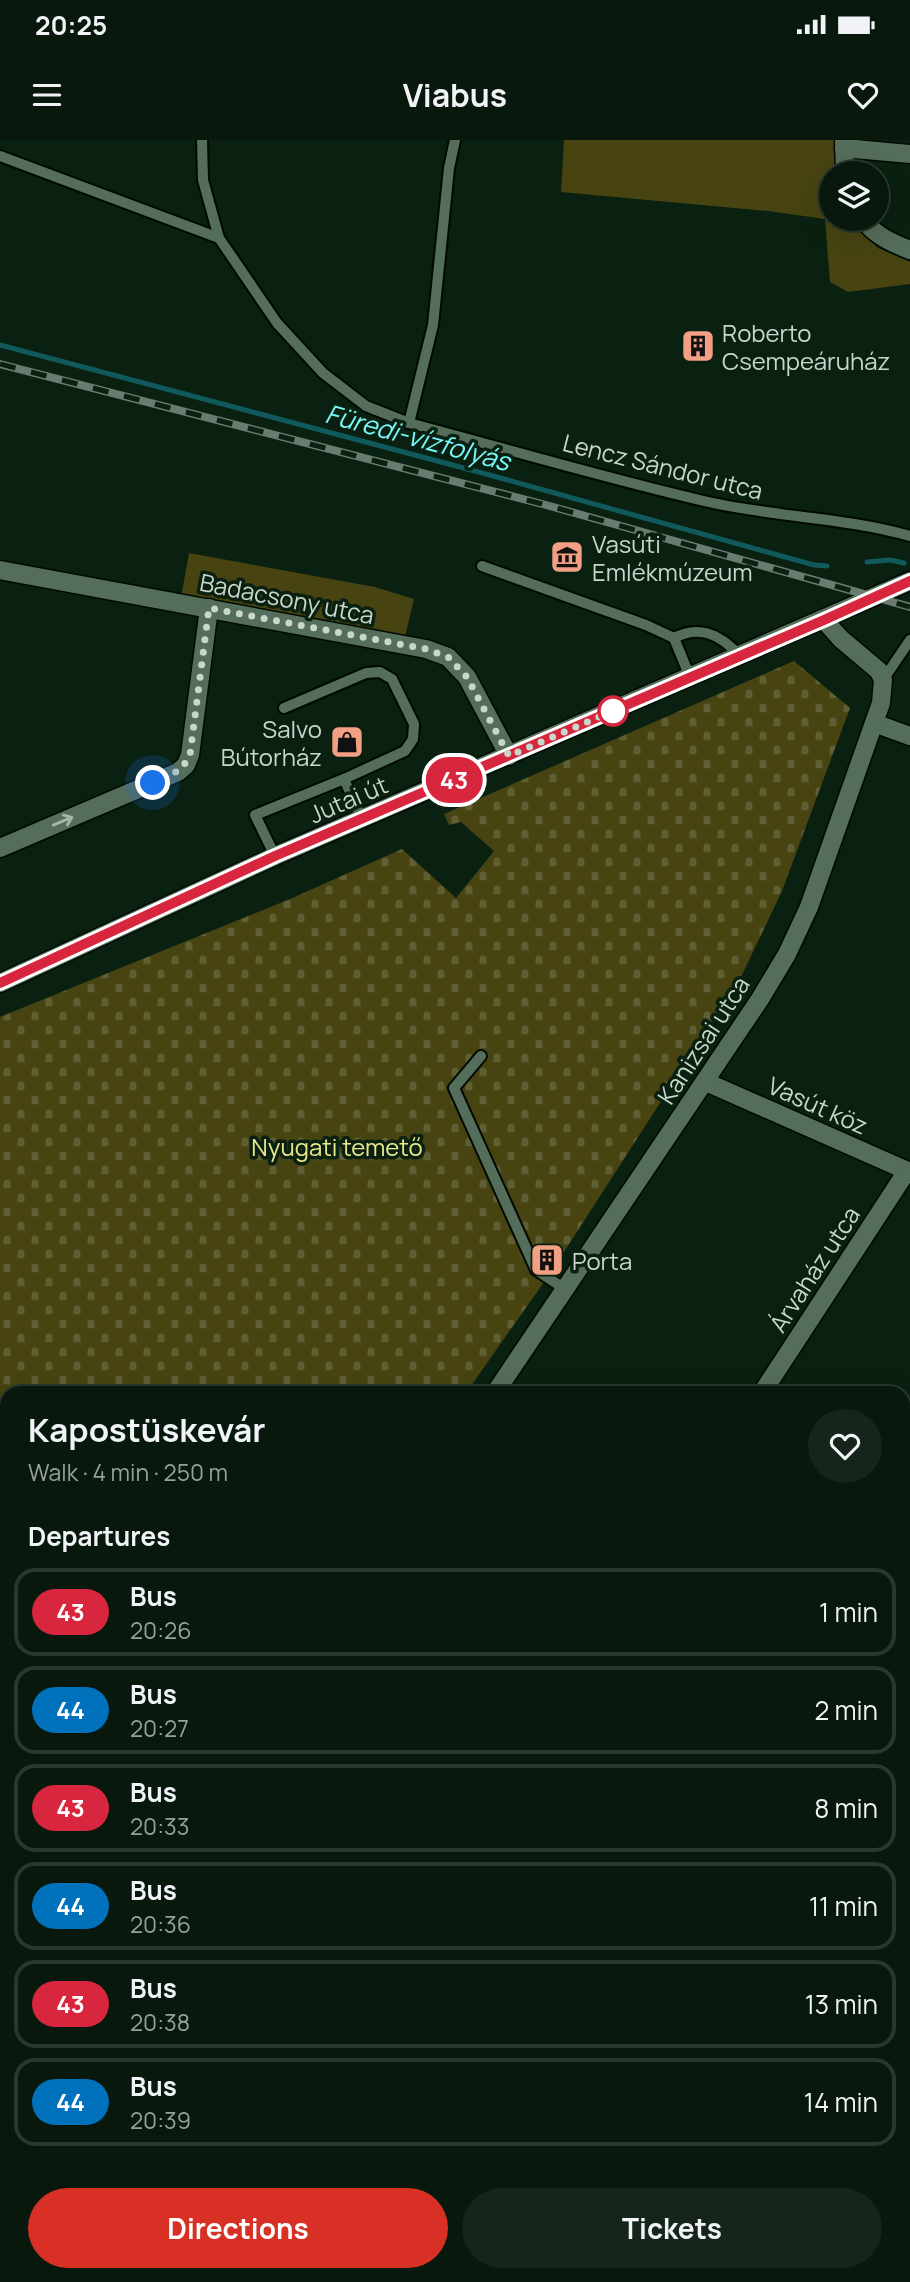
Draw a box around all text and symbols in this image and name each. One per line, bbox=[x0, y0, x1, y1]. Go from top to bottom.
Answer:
text: 20:25 bbox=[35, 7, 107, 43]
text: Viabus bbox=[403, 73, 507, 117]
icon: menu bbox=[28, 76, 66, 114]
icon: heart bbox=[844, 76, 882, 114]
map controls bbox=[819, 161, 889, 231]
button: layers bbox=[819, 161, 889, 231]
place label: Roberto Csempeáruház bbox=[722, 316, 890, 377]
building icon: Roberto Csempeáruház bbox=[679, 327, 717, 365]
water label: Füredi-vízfolyás bbox=[322, 395, 517, 480]
street label: Lencz Sándor utca bbox=[560, 425, 766, 507]
place label: Vasúti Emlékmúzeum bbox=[592, 527, 753, 588]
museum icon: Vasúti Emlékmúzeum bbox=[548, 538, 586, 576]
street label: Badacsony utca bbox=[197, 565, 377, 631]
unlabelled marker bbox=[598, 696, 628, 726]
place label: Salvo Bútorház bbox=[221, 712, 322, 773]
shop icon: Salvo Bútorház bbox=[328, 723, 366, 761]
line badge: 43 bbox=[422, 757, 486, 803]
text: 43 bbox=[440, 763, 468, 796]
your location bbox=[135, 765, 170, 800]
street label: Jutai út bbox=[304, 768, 392, 830]
one-way arrow bbox=[51, 814, 73, 827]
street label: Kanizsai utca bbox=[649, 970, 757, 1110]
street label: Vasút köz bbox=[763, 1068, 873, 1142]
park label: Nyugati temető bbox=[251, 1130, 423, 1163]
street label: Árvaház utca bbox=[761, 1200, 867, 1338]
building icon: Porta bbox=[528, 1241, 566, 1279]
place label: Porta bbox=[572, 1244, 632, 1277]
text: Kapostüskevár bbox=[28, 1407, 265, 1452]
button: heart bbox=[808, 1409, 882, 1483]
text: Walk · 4 min · 250 m bbox=[28, 1456, 228, 1488]
text: Departures bbox=[28, 1518, 170, 1554]
text: Bus bbox=[130, 1578, 177, 1614]
text: 1 min bbox=[819, 1594, 878, 1630]
text: 43 bbox=[56, 1595, 85, 1628]
text: 20:26 bbox=[130, 1614, 191, 1646]
text: Bus bbox=[130, 1676, 177, 1712]
text: 2 min bbox=[814, 1692, 878, 1728]
text: 44 bbox=[56, 1693, 85, 1726]
text: 20:27 bbox=[130, 1712, 189, 1744]
text: Bus bbox=[130, 1774, 177, 1810]
text: 8 min bbox=[814, 1790, 878, 1826]
text: 43 bbox=[56, 1791, 85, 1824]
text: 20:33 bbox=[130, 1810, 189, 1842]
text: Bus bbox=[130, 1872, 177, 1908]
text: 11 min bbox=[809, 1888, 878, 1924]
text: 44 bbox=[56, 1889, 85, 1922]
text: 20:36 bbox=[130, 1908, 191, 1940]
text: Bus bbox=[130, 1970, 177, 2006]
text: 13 min bbox=[805, 1986, 878, 2022]
text: 43 bbox=[56, 1987, 85, 2020]
text: 20:38 bbox=[130, 2006, 190, 2038]
text: Bus bbox=[130, 2068, 177, 2104]
text: 14 min bbox=[804, 2084, 878, 2120]
text: 44 bbox=[56, 2085, 85, 2118]
text: 20:39 bbox=[130, 2104, 191, 2136]
button: Directions bbox=[28, 2188, 448, 2268]
button: Tickets bbox=[462, 2188, 882, 2268]

